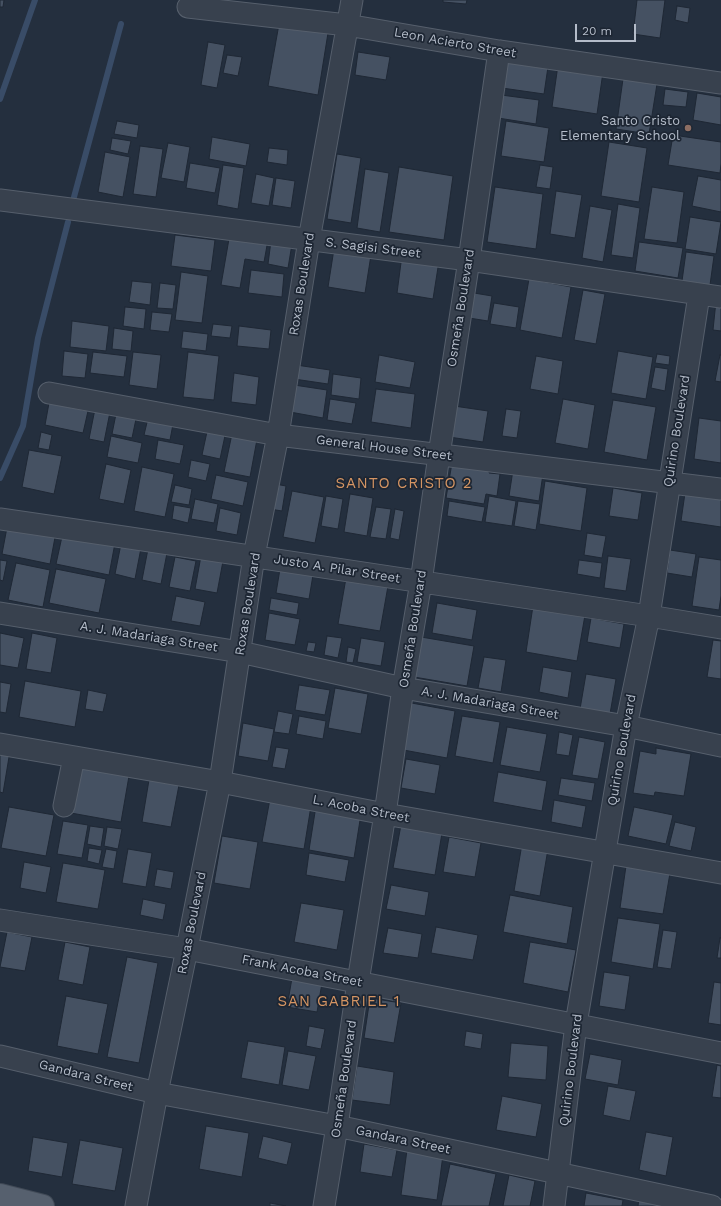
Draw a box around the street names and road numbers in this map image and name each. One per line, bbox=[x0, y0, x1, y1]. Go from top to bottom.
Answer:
street label: Leon Acierto Street bbox=[393, 25, 517, 61]
street label: Roxas Boulevard bbox=[286, 231, 318, 337]
street label: S. Sagisi Street bbox=[324, 234, 422, 262]
street label: Osmeña Boulevard bbox=[444, 248, 478, 368]
street label: Quirino Boulevard bbox=[660, 374, 694, 488]
street label: General House Street bbox=[315, 432, 453, 464]
street label: Roxas Boulevard bbox=[232, 551, 264, 657]
street label: Justo A. Pilar Street bbox=[273, 551, 401, 587]
street label: Osmeña Boulevard bbox=[396, 569, 430, 689]
street label: A. J. Madariaga Street bbox=[79, 618, 219, 656]
street label: A. J. Madariaga Street bbox=[420, 683, 560, 723]
street label: Quirino Boulevard bbox=[605, 693, 639, 807]
street label: L. Acoba Street bbox=[311, 792, 411, 826]
street label: Roxas Boulevard bbox=[174, 870, 210, 976]
street label: Frank Acoba Street bbox=[240, 952, 364, 990]
street label: Quirino Boulevard bbox=[556, 1013, 586, 1127]
street label: Osmeña Boulevard bbox=[328, 1019, 360, 1139]
street label: Gandara Street bbox=[37, 1057, 135, 1095]
street label: Gandara Street bbox=[354, 1122, 452, 1158]

